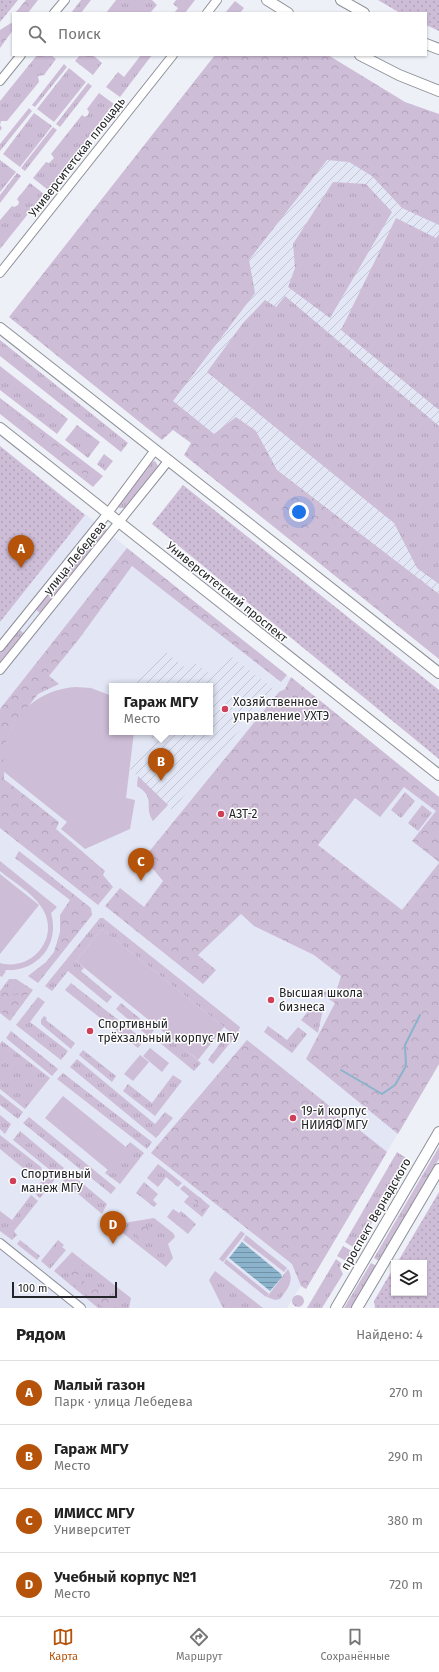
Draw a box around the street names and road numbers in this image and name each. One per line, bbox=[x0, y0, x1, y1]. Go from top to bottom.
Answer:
street label: Университетская площадь bbox=[26, 94, 128, 220]
street label: улица Лебедева bbox=[41, 518, 109, 598]
street label: Университетский проспект bbox=[164, 539, 291, 646]
street label: проспект Вернадского bbox=[338, 1155, 414, 1273]

